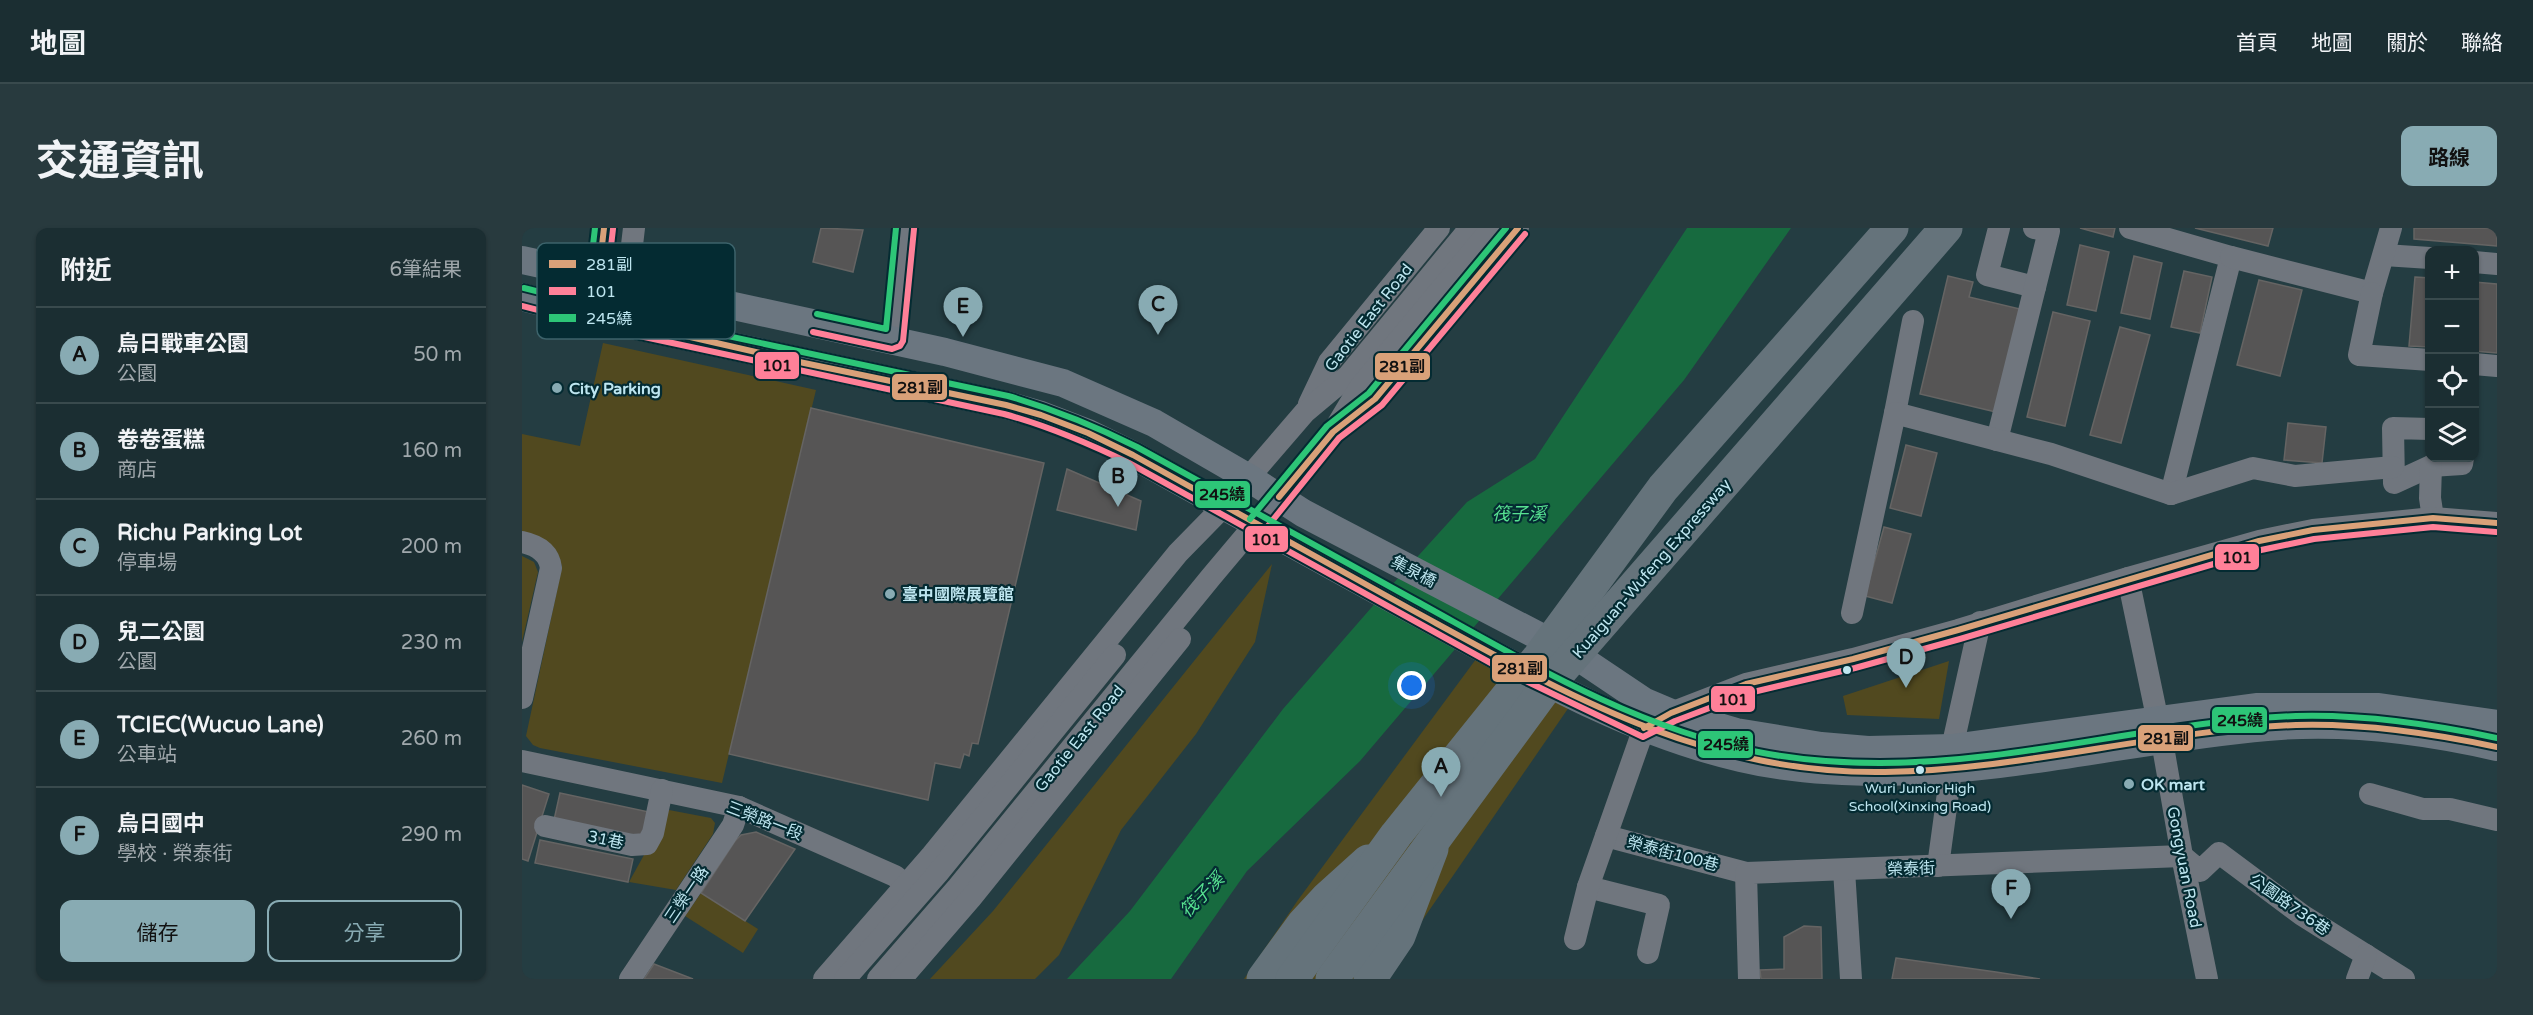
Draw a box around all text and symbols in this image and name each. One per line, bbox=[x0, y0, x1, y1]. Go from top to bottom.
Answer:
text: 地圖 bbox=[30, 27, 86, 61]
text: 首頁 bbox=[2236, 31, 2278, 56]
text: 地圖 bbox=[2311, 31, 2353, 56]
text: 關於 bbox=[2386, 31, 2428, 56]
text: 聯絡 bbox=[2461, 31, 2503, 56]
button: 路線 bbox=[2401, 126, 2497, 186]
text: 交通資訊 bbox=[36, 136, 204, 187]
legend bbox=[537, 243, 735, 339]
map controls bbox=[2425, 246, 2479, 462]
button: + bbox=[2425, 246, 2479, 300]
text: 附近 bbox=[60, 255, 112, 286]
text: 281副 bbox=[586, 255, 632, 275]
text: 6筆結果 bbox=[389, 258, 462, 282]
street label: Gaotie East Road bbox=[1321, 260, 1417, 375]
text: 101 bbox=[586, 282, 616, 302]
pin: C bbox=[1138, 285, 1178, 335]
pin: E bbox=[944, 288, 982, 337]
button: − bbox=[2425, 300, 2479, 354]
text: 245繞 bbox=[586, 309, 632, 329]
text: 烏日戰車公園 bbox=[117, 331, 249, 357]
text: A bbox=[72, 343, 87, 367]
text: 50 m bbox=[413, 343, 462, 367]
line badge: 101 bbox=[754, 351, 800, 380]
line badge: 281副 bbox=[1374, 352, 1431, 381]
button: locate bbox=[2425, 354, 2479, 408]
text: 101 bbox=[762, 356, 792, 376]
text: 281副 bbox=[1379, 357, 1425, 377]
text: 公園 bbox=[117, 362, 157, 386]
line badge: 281副 bbox=[891, 373, 948, 401]
text: 281副 bbox=[897, 378, 943, 398]
place label: City Parking bbox=[569, 379, 661, 399]
marker: City Parking bbox=[550, 381, 564, 395]
button: layers bbox=[2425, 408, 2479, 462]
text: 卷卷蛋糕 bbox=[117, 427, 205, 453]
text: B bbox=[73, 439, 86, 463]
text: 160 m bbox=[401, 439, 462, 463]
text: 商店 bbox=[117, 458, 157, 482]
pin: B bbox=[1098, 458, 1138, 507]
street label: Kuaiguan-Wufeng Expressway bbox=[1568, 474, 1736, 663]
line badge: 245繞 bbox=[1194, 480, 1251, 509]
text: 245繞 bbox=[1199, 485, 1245, 505]
water label: 筏子溪 bbox=[1492, 503, 1549, 525]
text: Richu Parking Lot bbox=[117, 520, 302, 546]
line badge: 101 bbox=[1244, 525, 1289, 553]
text: 101 bbox=[1251, 530, 1281, 550]
text: C bbox=[73, 535, 86, 559]
text: 200 m bbox=[401, 535, 462, 559]
line badge: 101 bbox=[2214, 543, 2260, 571]
text: 101 bbox=[2222, 548, 2252, 568]
text: 停車場 bbox=[117, 551, 177, 575]
street label: 集泉橋 bbox=[1388, 552, 1439, 592]
place label: 臺中國際展覽館 bbox=[902, 585, 1014, 605]
marker: 臺中國際展覽館 bbox=[883, 587, 897, 601]
text: 兒二公園 bbox=[117, 619, 205, 645]
text: D bbox=[72, 631, 87, 655]
text: 230 m bbox=[401, 631, 462, 655]
pin: D bbox=[1886, 638, 1926, 688]
text: 公園 bbox=[117, 650, 157, 674]
line badge: 281副 bbox=[1491, 654, 1548, 683]
text: 281副 bbox=[1497, 659, 1543, 679]
unlabelled marker bbox=[1841, 664, 1853, 676]
your location bbox=[1397, 671, 1426, 700]
street label: Gaotie East Road bbox=[1031, 681, 1129, 796]
line badge: 101 bbox=[1710, 685, 1756, 713]
text: 101 bbox=[1718, 690, 1748, 710]
line badge: 245繞 bbox=[2211, 706, 2268, 734]
text: 245繞 bbox=[2217, 711, 2263, 731]
text: TCIEC(Wucuo Lane) bbox=[117, 712, 324, 738]
line badge: 281副 bbox=[2137, 724, 2194, 752]
text: E bbox=[73, 727, 86, 751]
text: 260 m bbox=[401, 727, 462, 751]
text: 281副 bbox=[2143, 729, 2189, 749]
line badge: 245繞 bbox=[1697, 730, 1754, 759]
text: 245繞 bbox=[1703, 735, 1749, 755]
text: 公車站 bbox=[117, 743, 177, 767]
pin: A bbox=[1422, 748, 1460, 797]
marker: Wuri Junior High School(Xinxing Road) bbox=[1914, 764, 1926, 776]
place label: OK mart bbox=[2141, 775, 2206, 795]
marker: OK mart bbox=[2122, 777, 2136, 791]
place label: Wuri Junior High School(Xinxing Road) bbox=[1849, 780, 1991, 815]
street label: 三榮路一段 bbox=[724, 797, 806, 845]
street label: Gongyuan Road bbox=[2162, 805, 2206, 930]
text: 烏日國中 bbox=[117, 811, 205, 837]
text: F bbox=[73, 823, 86, 847]
text: 290 m bbox=[401, 823, 462, 847]
street label: 31巷 bbox=[586, 826, 626, 854]
street label: 榮泰街100巷 bbox=[1625, 832, 1721, 876]
text: 學校 · 榮泰街 bbox=[117, 842, 233, 866]
street label: 榮泰街 bbox=[1887, 858, 1935, 880]
street label: 三榮一路 bbox=[661, 862, 713, 927]
water label: 筏子溪 bbox=[1175, 866, 1231, 922]
pin: F bbox=[1992, 870, 2030, 919]
street label: 公園路736巷 bbox=[2245, 870, 2334, 940]
button: 儲存 bbox=[60, 900, 255, 962]
button: 分享 bbox=[267, 900, 462, 962]

